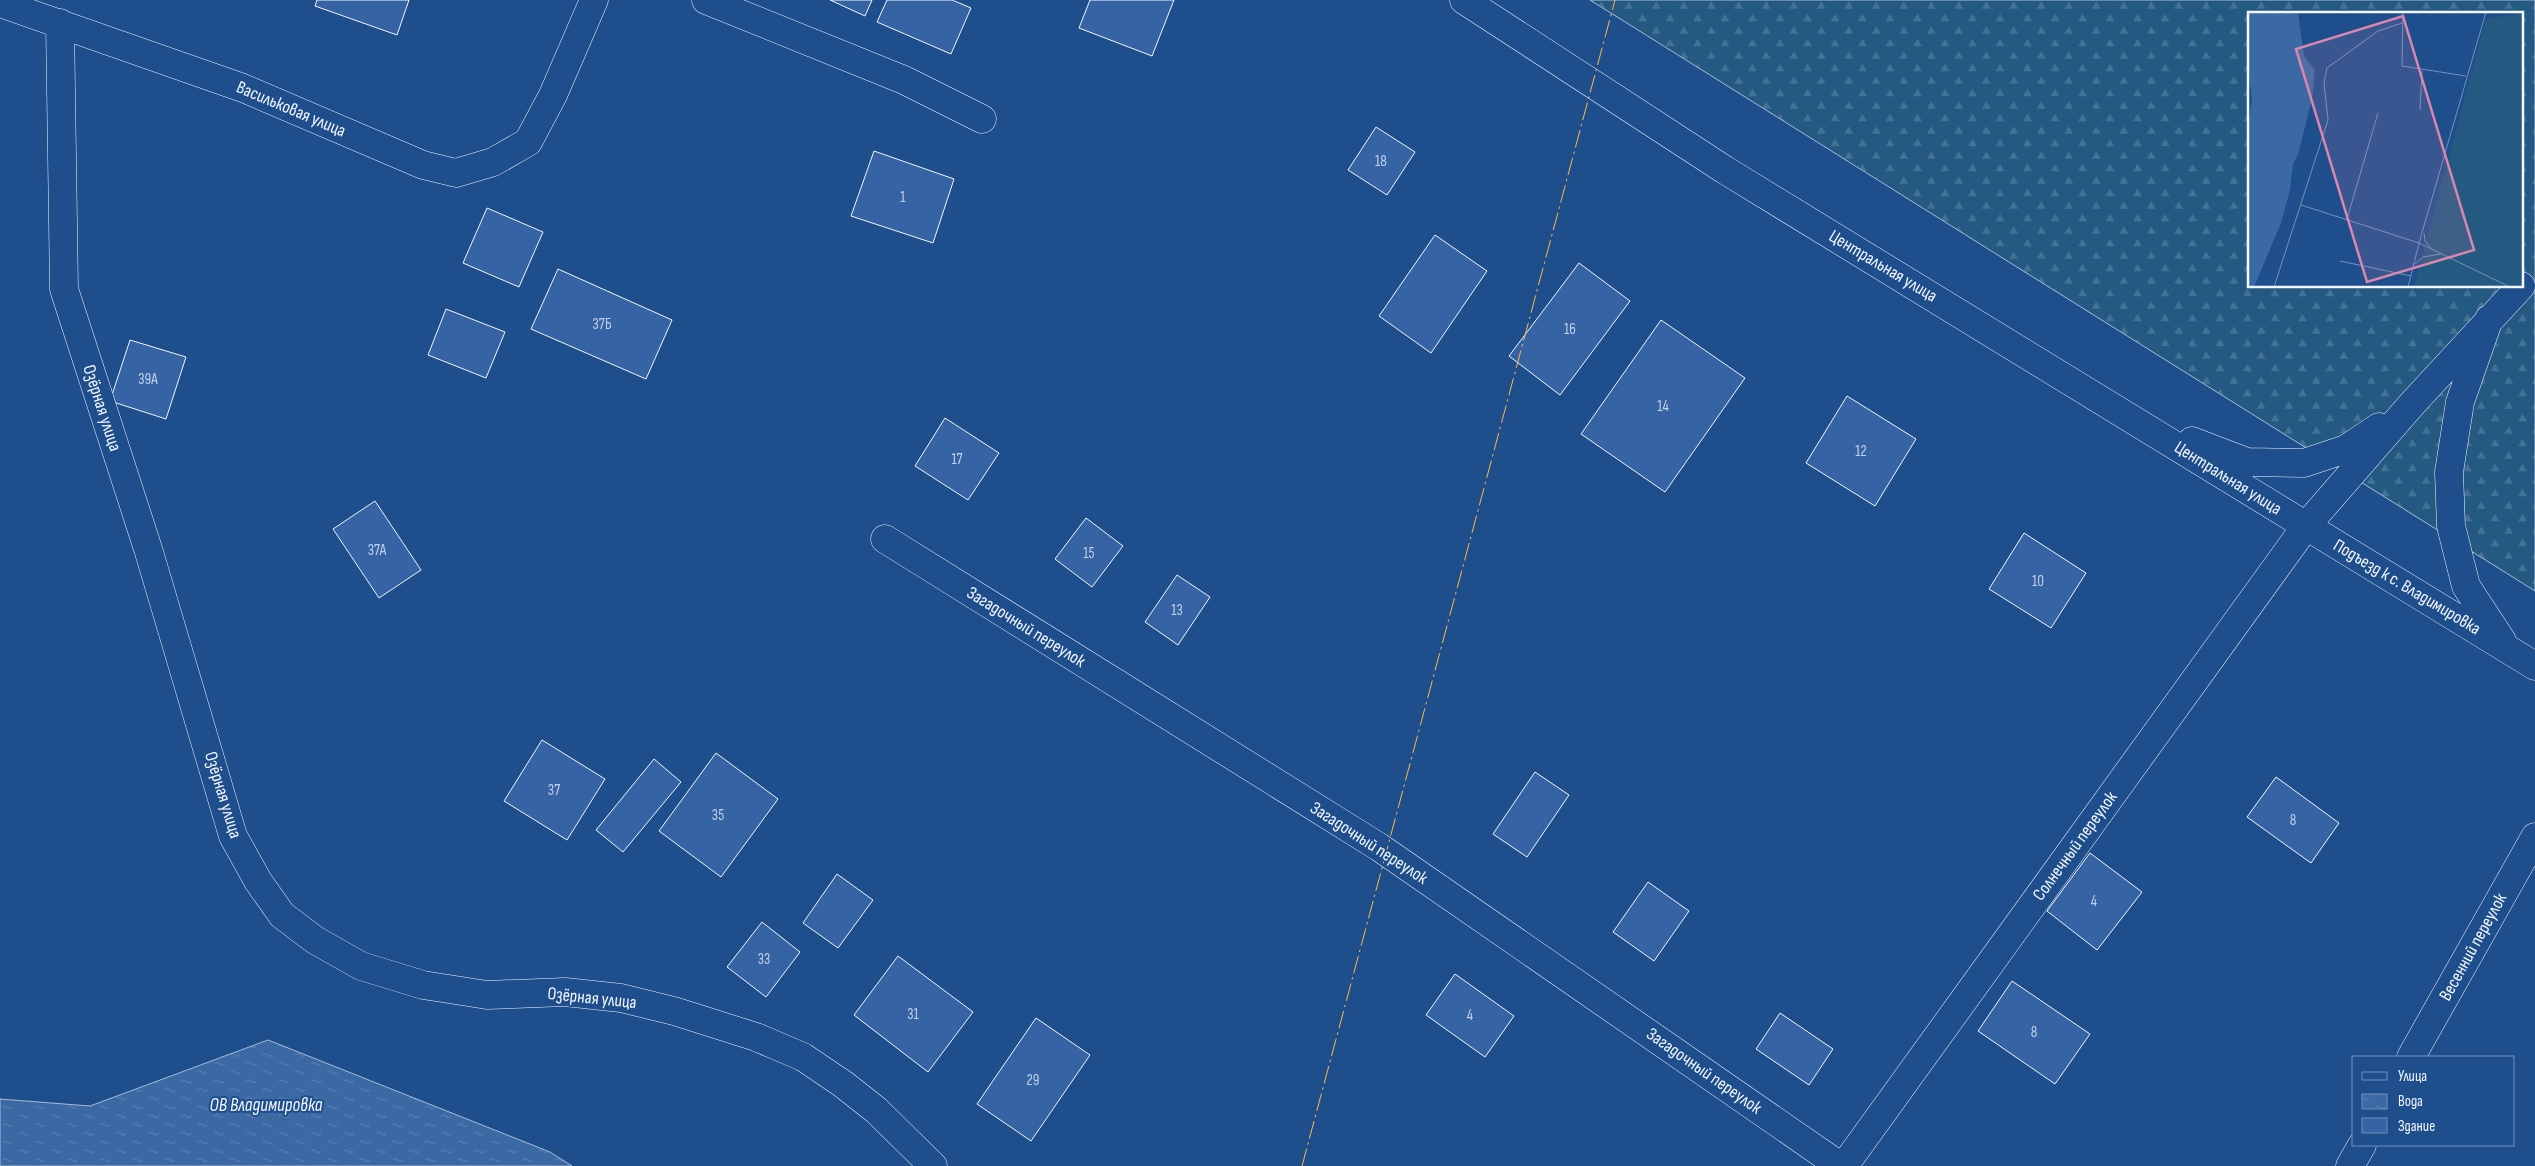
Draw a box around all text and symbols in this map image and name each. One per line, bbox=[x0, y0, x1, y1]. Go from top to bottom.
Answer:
inset map bbox=[2248, 12, 2522, 288]
street label: Васильковая улица bbox=[233, 77, 349, 141]
house number: 18 bbox=[1375, 152, 1387, 171]
house number: 1 bbox=[900, 188, 906, 207]
street label: Центральная улица bbox=[1825, 225, 1941, 307]
house number: 37Б bbox=[593, 315, 612, 334]
house number: 16 bbox=[1564, 320, 1576, 339]
street label: Озёрная улица bbox=[78, 362, 126, 454]
house number: 39А bbox=[138, 370, 158, 389]
house number: 14 bbox=[1657, 397, 1669, 416]
street label: Центральная улица bbox=[2170, 437, 2286, 519]
house number: 12 bbox=[1855, 442, 1867, 461]
house number: 17 bbox=[951, 450, 963, 469]
street label: Подъезд к с. Владимировка bbox=[2330, 535, 2485, 639]
house number: 37А bbox=[368, 541, 387, 560]
house number: 15 bbox=[1083, 544, 1095, 563]
house number: 10 bbox=[2032, 572, 2044, 591]
street label: Загадочный переулок bbox=[963, 582, 1089, 672]
house number: 13 bbox=[1171, 601, 1183, 620]
street label: Озёрная улица bbox=[200, 749, 246, 841]
house number: 37 bbox=[548, 781, 560, 800]
street label: Солнечный переулок bbox=[2028, 787, 2122, 905]
street label: Загадочный переулок bbox=[1306, 797, 1432, 889]
house number: 35 bbox=[712, 806, 724, 825]
house number: 8 bbox=[2290, 811, 2296, 830]
street label: Весенний переулок bbox=[2435, 889, 2511, 1004]
house number: 4 bbox=[2091, 892, 2097, 911]
house number: 33 bbox=[758, 950, 770, 969]
street label: Озёрная улица bbox=[546, 983, 638, 1013]
house number: 31 bbox=[907, 1005, 920, 1024]
house number: 4 bbox=[1467, 1006, 1473, 1025]
street label: Загадочный переулок bbox=[1642, 1023, 1766, 1119]
house number: 8 bbox=[2031, 1023, 2037, 1042]
legend bbox=[2352, 1056, 2515, 1146]
text: Улица bbox=[2398, 1067, 2427, 1086]
house number: 29 bbox=[1027, 1071, 1039, 1090]
text: Вода bbox=[2398, 1092, 2423, 1111]
water label: ОВ Владимировка bbox=[209, 1094, 323, 1117]
text: Здание bbox=[2398, 1117, 2435, 1136]

